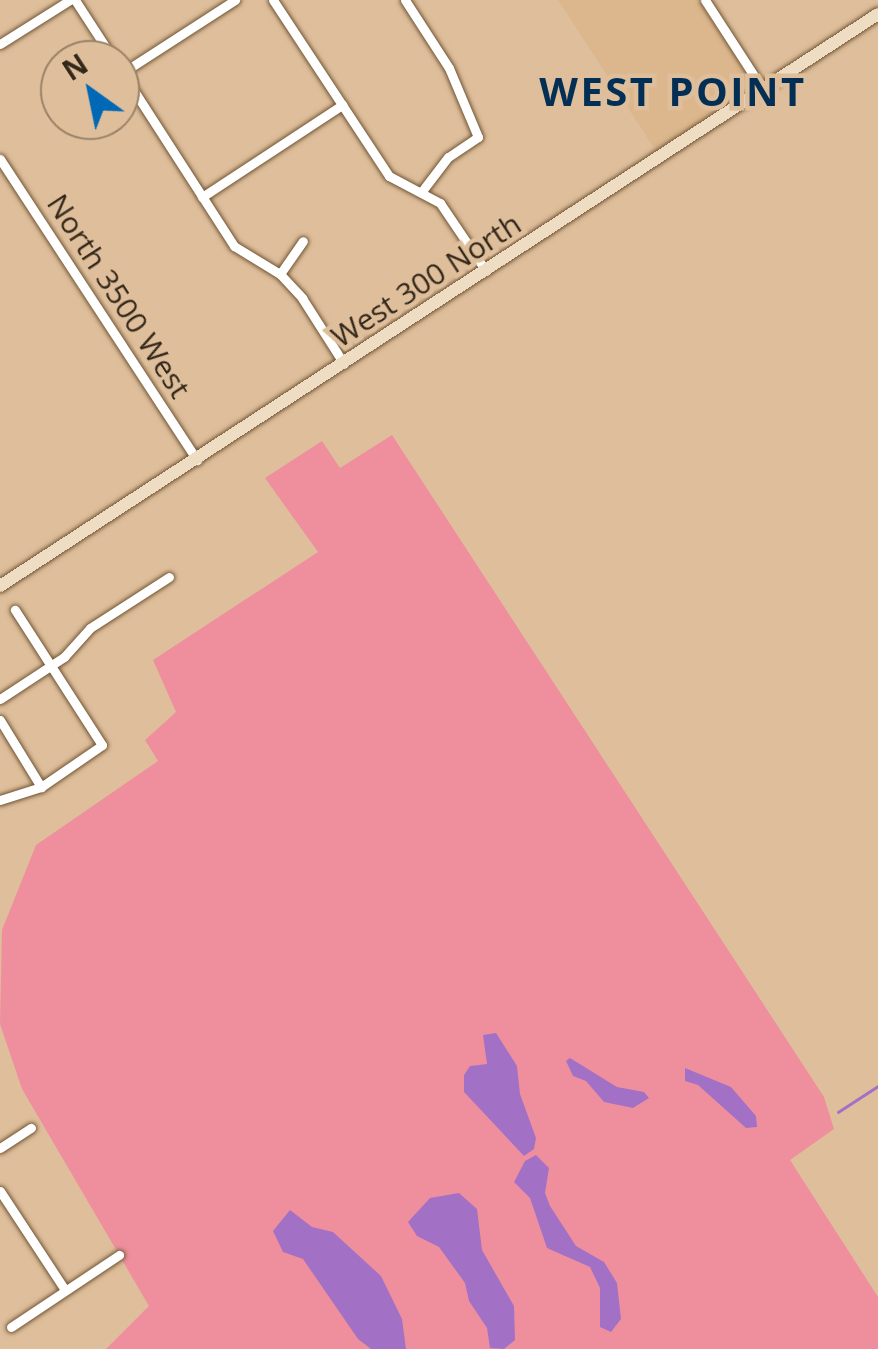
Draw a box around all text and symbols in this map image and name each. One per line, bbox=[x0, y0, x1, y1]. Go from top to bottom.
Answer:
north arrow bbox=[40, 40, 140, 140]
text: N bbox=[55, 44, 95, 89]
district label: WEST POINT bbox=[539, 67, 807, 115]
street label: North 3500 West bbox=[40, 187, 198, 405]
street label: West 300 North bbox=[325, 205, 527, 355]

